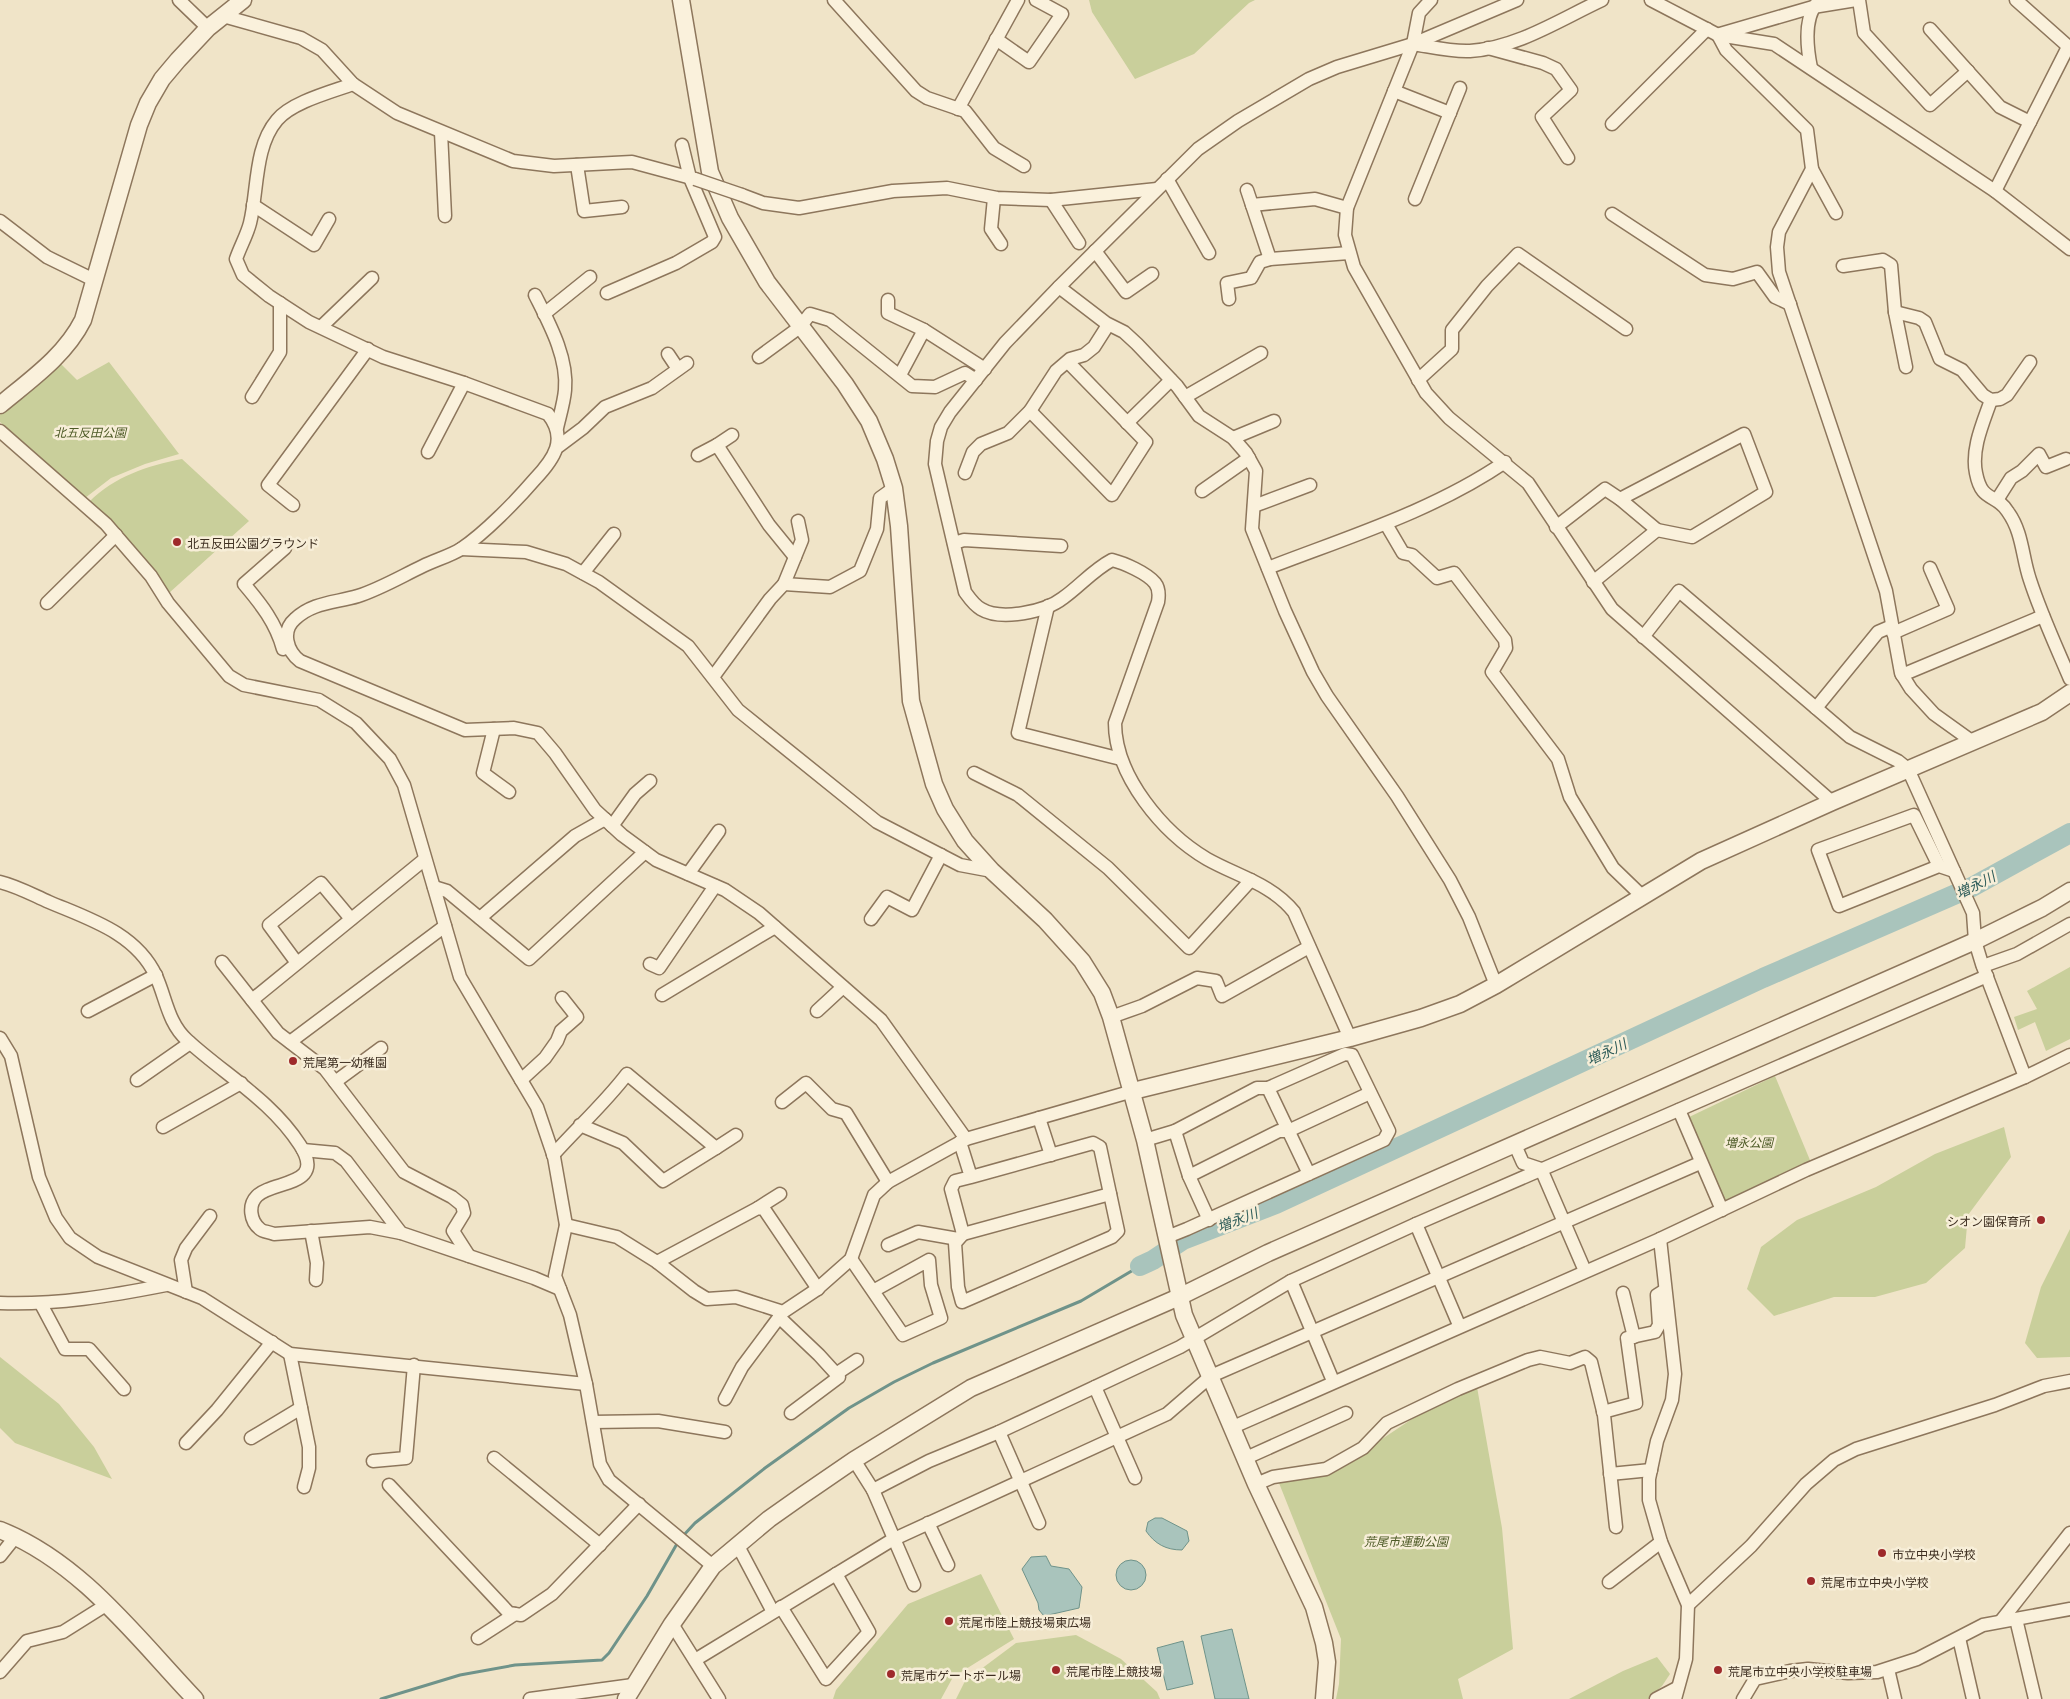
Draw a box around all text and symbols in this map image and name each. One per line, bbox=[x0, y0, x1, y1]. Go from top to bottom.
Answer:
park label: 北五反田公園 bbox=[54, 423, 128, 440]
place label: 北五反田公園グラウンド bbox=[187, 534, 319, 551]
marker: 北五反田公園グラウンド bbox=[171, 536, 183, 548]
water label: 増永川 bbox=[1952, 865, 2000, 902]
water label: 増永川 bbox=[1583, 1032, 1631, 1069]
place label: 荒尾第一幼稚園 bbox=[303, 1053, 387, 1070]
marker: 荒尾第一幼稚園 bbox=[287, 1055, 299, 1067]
park label: 増永公園 bbox=[1725, 1133, 1775, 1150]
water label: 増永川 bbox=[1214, 1201, 1262, 1236]
place label: シオン園保育所 bbox=[1947, 1212, 2031, 1229]
marker: シオン園保育所 bbox=[2035, 1214, 2047, 1226]
park label: 荒尾市運動公園 bbox=[1364, 1532, 1450, 1549]
place label: 市立中央小学校 bbox=[1892, 1545, 1976, 1562]
marker: 市立中央小学校 bbox=[1876, 1547, 1888, 1559]
place label: 荒尾市立中央小学校 bbox=[1821, 1573, 1929, 1590]
marker: 荒尾市立中央小学校 bbox=[1805, 1575, 1817, 1587]
place label: 荒尾市陸上競技場東広場 bbox=[959, 1613, 1091, 1630]
marker: 荒尾市陸上競技場東広場 bbox=[943, 1615, 955, 1627]
place label: 荒尾市陸上競技場 bbox=[1066, 1662, 1162, 1679]
place label: 荒尾市立中央小学校駐車場 bbox=[1728, 1662, 1872, 1679]
marker: 荒尾市陸上競技場 bbox=[1050, 1664, 1062, 1676]
marker: 荒尾市立中央小学校駐車場 bbox=[1712, 1664, 1724, 1676]
place label: 荒尾市ゲートボール場 bbox=[901, 1666, 1021, 1683]
marker: 荒尾市ゲートボール場 bbox=[885, 1668, 897, 1680]

